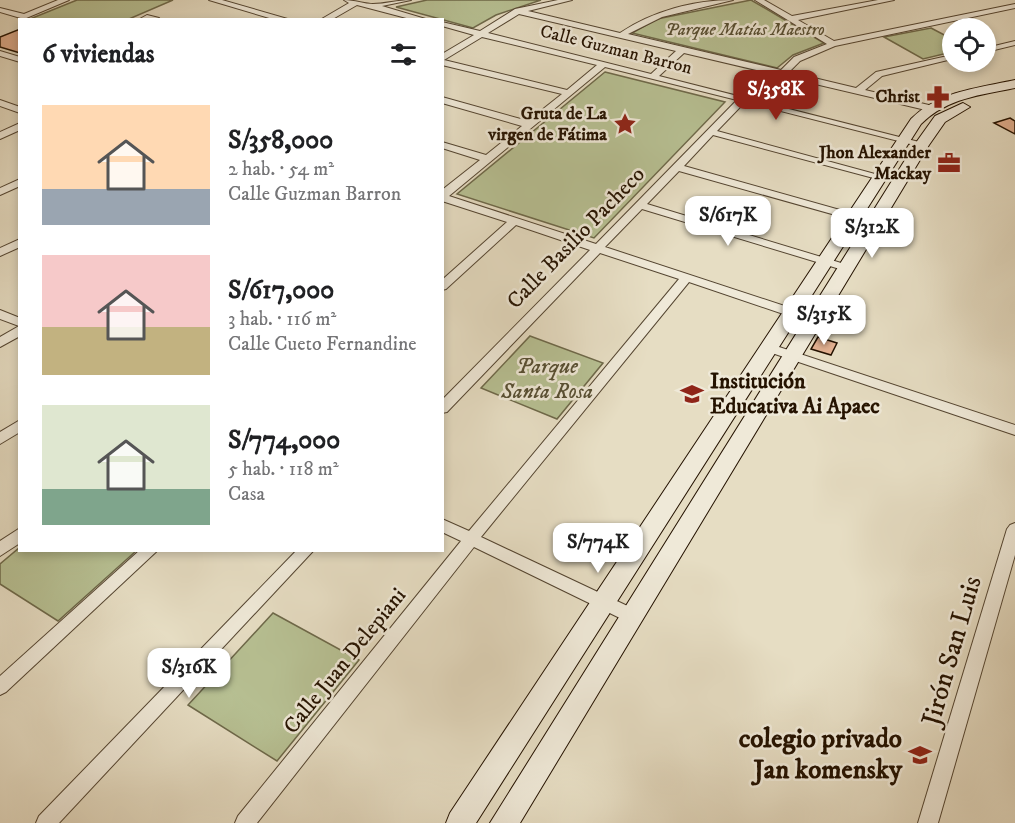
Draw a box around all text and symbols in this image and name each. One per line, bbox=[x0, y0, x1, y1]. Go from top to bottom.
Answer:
map controls bbox=[942, 18, 996, 72]
button: locate bbox=[942, 18, 996, 72]
park label: Parque Matías Maestro bbox=[665, 19, 825, 41]
street label: Calle Guzman Barron bbox=[538, 20, 695, 80]
text: 6 viviendas bbox=[42, 38, 154, 71]
icon: filters bbox=[387, 38, 420, 71]
pin: S/358K bbox=[727, 70, 825, 121]
text: S/358K bbox=[747, 77, 805, 102]
pharmacy icon: Christ bbox=[925, 84, 951, 110]
place label: Christ bbox=[875, 86, 920, 108]
place label: Gruta de La virgen de Fátima bbox=[487, 103, 607, 146]
place icon: Gruta de La virgen de Fátima bbox=[612, 111, 638, 137]
text: S/358,000 bbox=[228, 124, 333, 157]
icon: home bbox=[90, 129, 162, 201]
place label: Jhon Alexander Mackay bbox=[817, 142, 931, 185]
office icon: Jhon Alexander Mackay bbox=[936, 150, 962, 176]
text: 2 hab. · 54 m² bbox=[228, 157, 334, 182]
street label: Calle Basilio Pacheco bbox=[501, 161, 651, 315]
text: Calle Guzman Barron bbox=[228, 182, 401, 207]
pin: S/617K bbox=[679, 196, 777, 247]
text: S/617K bbox=[699, 203, 757, 228]
pin: S/312K bbox=[823, 208, 921, 259]
text: S/312K bbox=[845, 215, 899, 240]
text: S/617,000 bbox=[228, 274, 334, 307]
icon: home bbox=[90, 279, 162, 351]
pin: S/315K bbox=[775, 295, 873, 346]
text: S/315K bbox=[797, 302, 851, 327]
text: 3 hab. · 116 m² bbox=[228, 307, 336, 332]
text: Calle Cueto Fernandine bbox=[228, 332, 417, 357]
park label: Parque Santa Rosa bbox=[500, 353, 593, 405]
place label: Institución Educativa Ai Apaec bbox=[710, 368, 880, 420]
school or university icon: Institución Educativa Ai Apaec bbox=[679, 381, 705, 407]
text: S/774,000 bbox=[228, 424, 340, 457]
icon: home bbox=[90, 429, 162, 501]
text: 5 hab. · 118 m² bbox=[228, 457, 339, 482]
text: Casa bbox=[228, 482, 265, 507]
pin: S/774K bbox=[549, 523, 647, 574]
text: S/774K bbox=[567, 530, 629, 555]
street label: Jirón San Luis bbox=[914, 572, 990, 733]
street label: Calle Juan Delepiani bbox=[278, 583, 412, 739]
pin: S/316K bbox=[140, 648, 238, 699]
text: S/316K bbox=[161, 655, 217, 680]
place label: colegio privado Jan komensky bbox=[739, 722, 903, 787]
school or university icon: colegio privado Jan komensky bbox=[907, 742, 933, 768]

